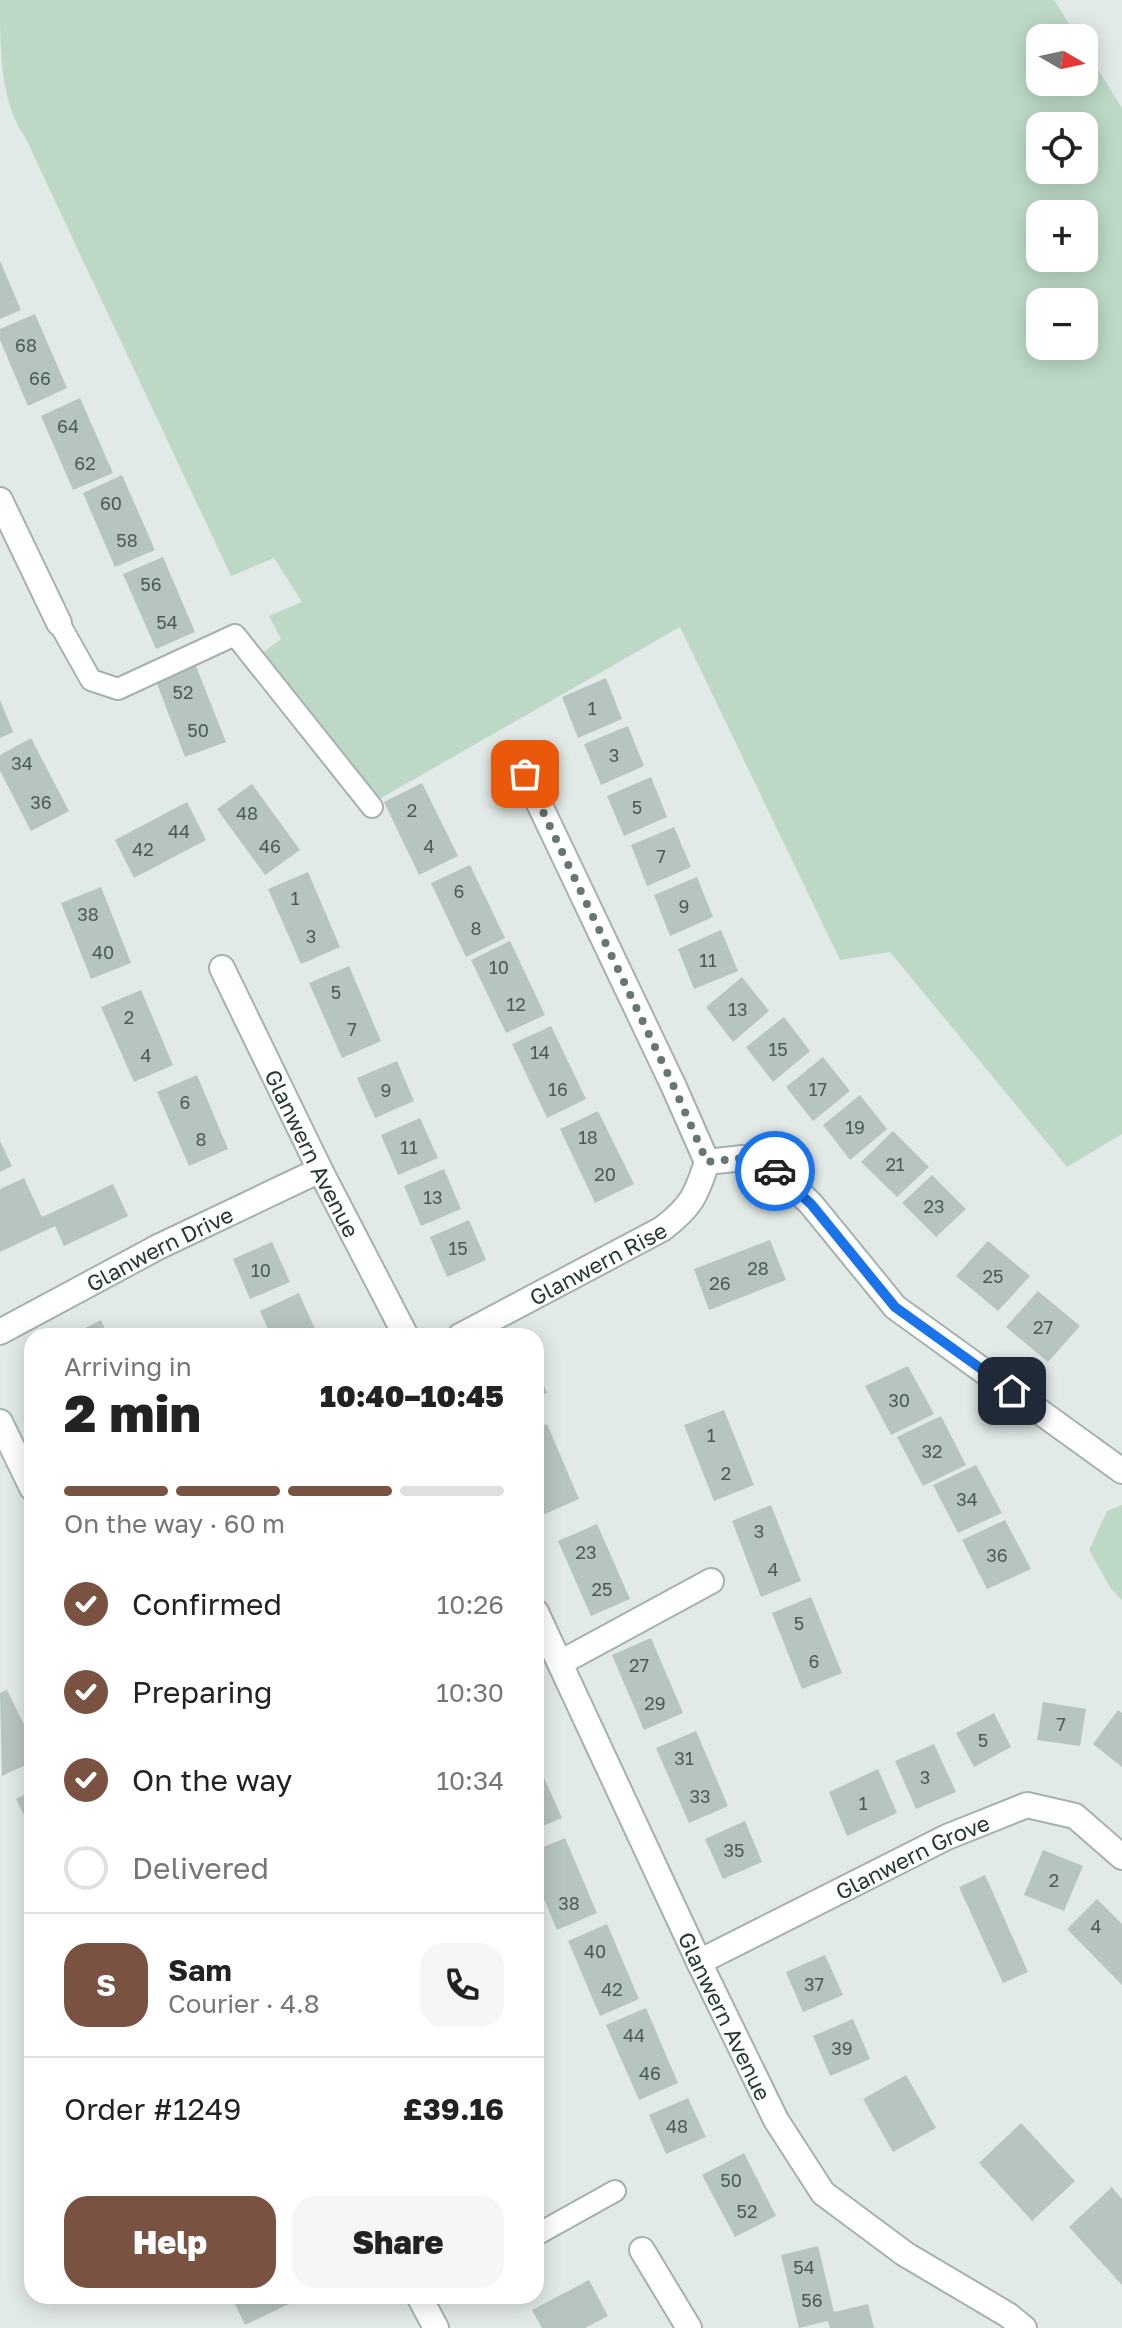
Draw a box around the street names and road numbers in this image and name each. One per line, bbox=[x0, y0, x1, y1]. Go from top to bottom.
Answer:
street label: Glanwern Avenue bbox=[260, 1065, 366, 1241]
street label: Glanwern Drive bbox=[81, 1200, 237, 1297]
street label: Glanwern Rise bbox=[525, 1216, 671, 1310]
street label: Glanwern Grove bbox=[831, 1808, 993, 1905]
street label: Glanwern Avenue bbox=[673, 1927, 778, 2104]

